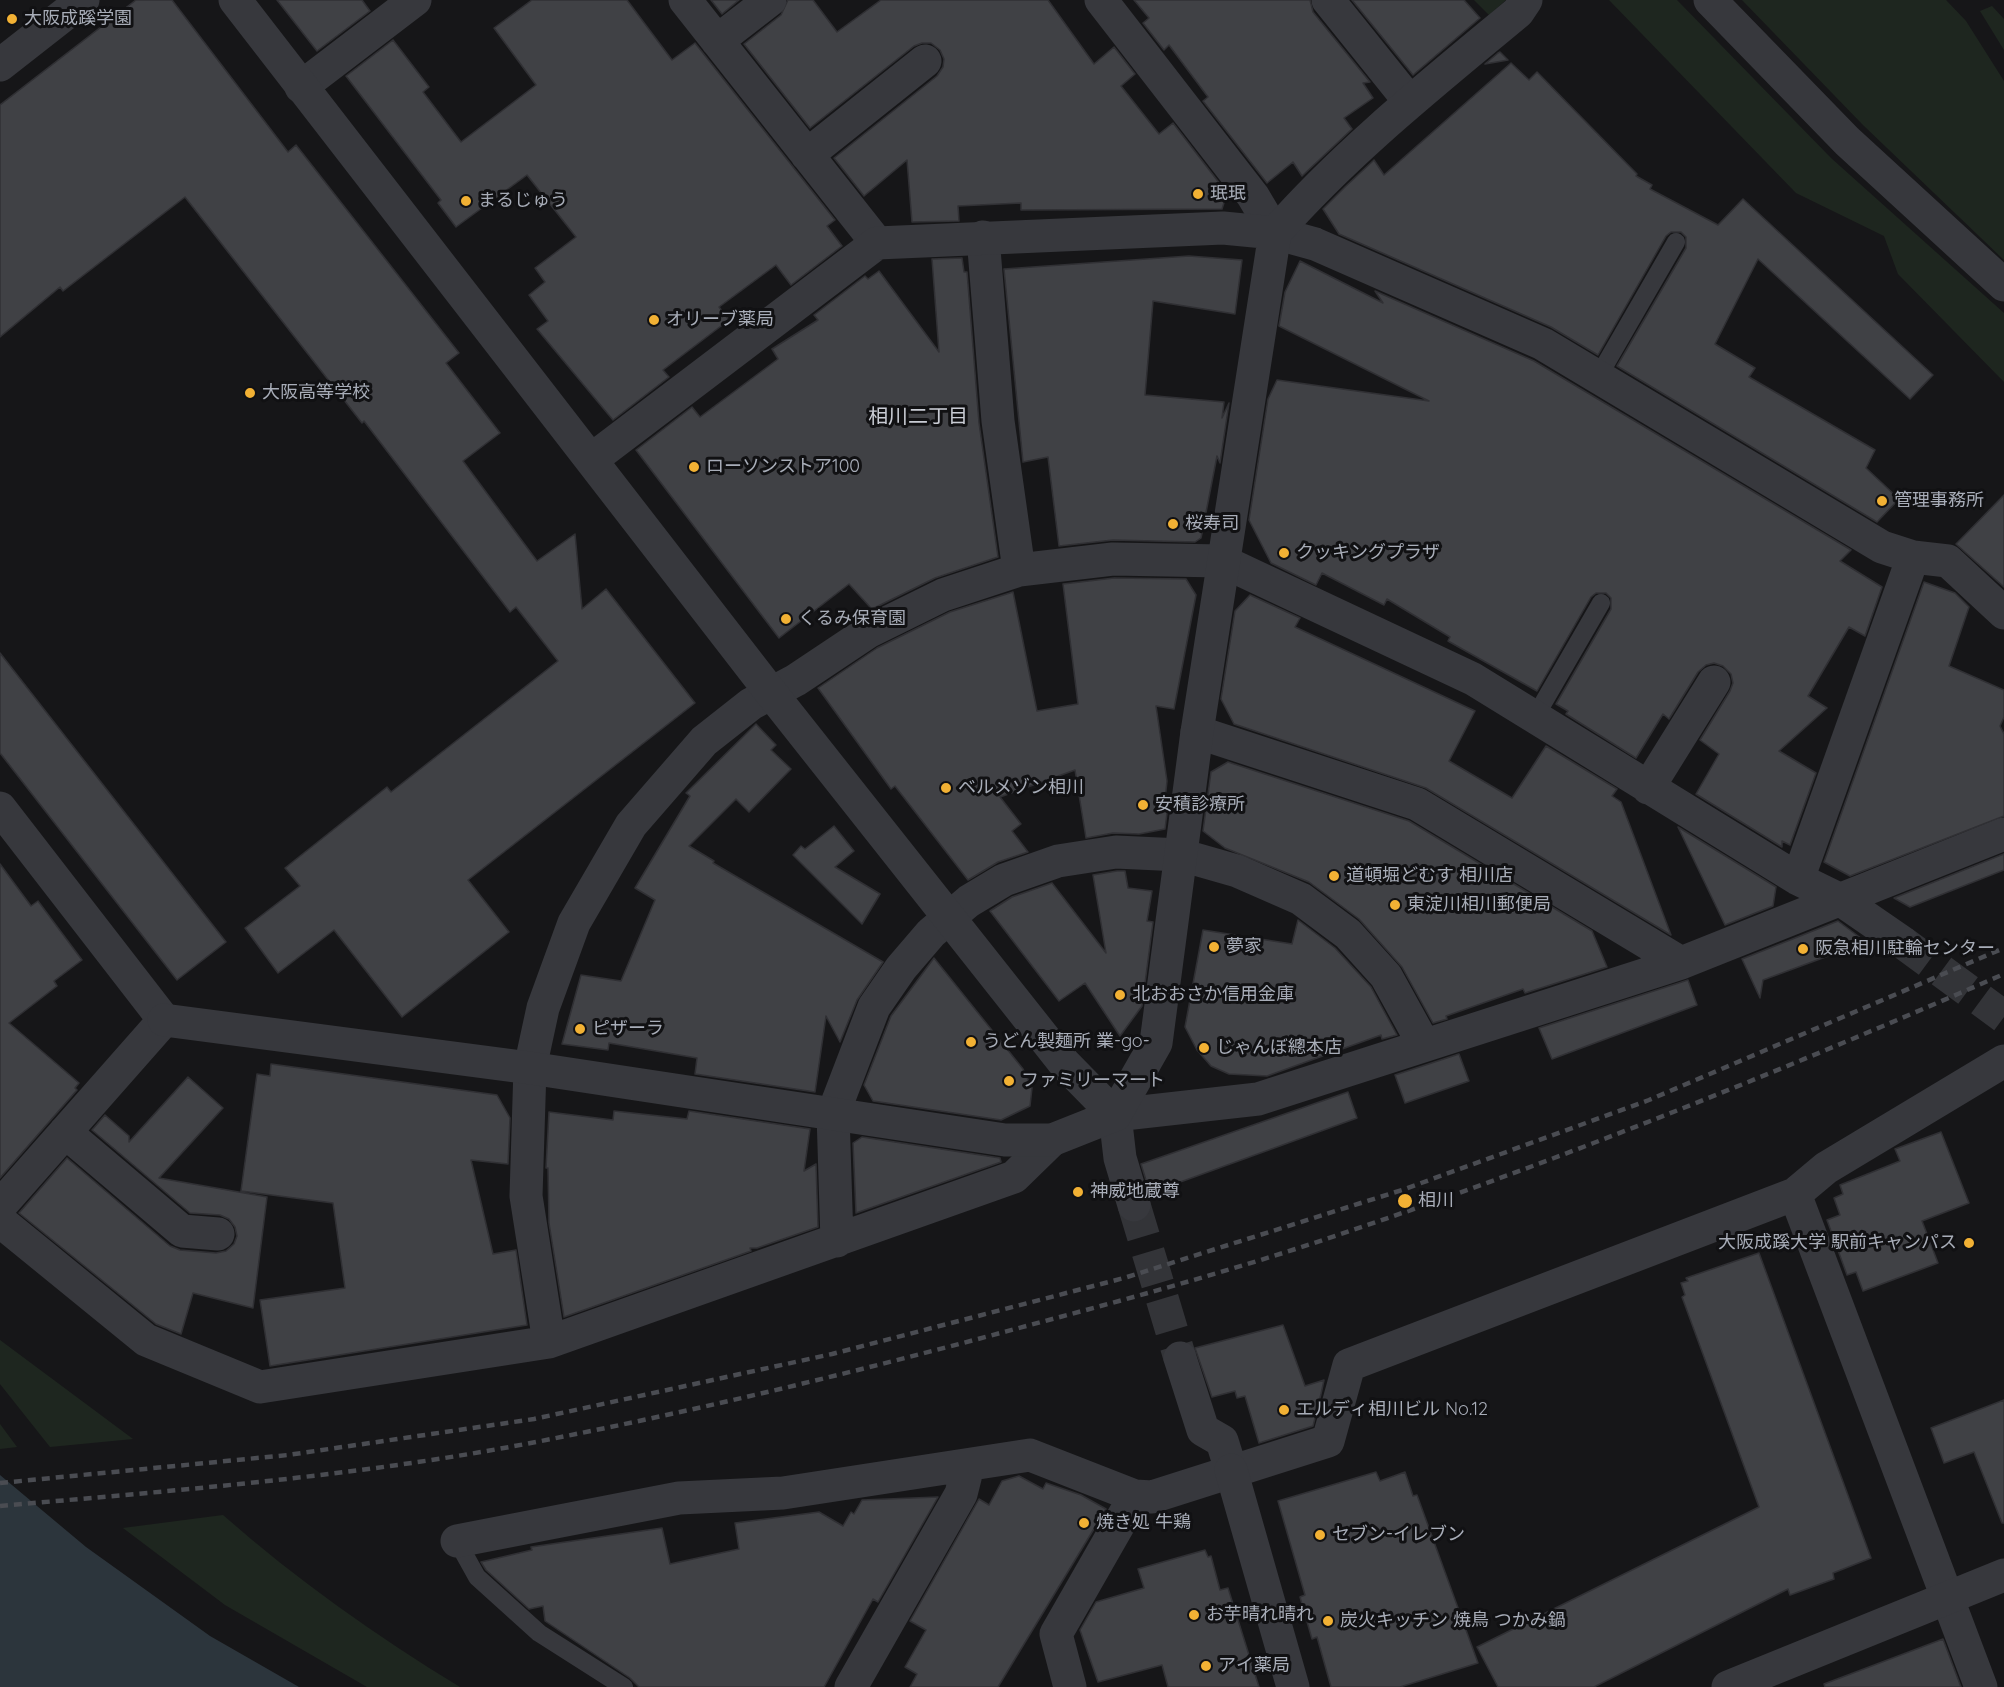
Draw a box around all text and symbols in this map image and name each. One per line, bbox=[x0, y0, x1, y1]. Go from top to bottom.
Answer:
place label: 大阪成蹊学園 bbox=[24, 8, 132, 30]
marker: 大阪成蹊学園 bbox=[5, 12, 19, 26]
place label: 珉珉 bbox=[1210, 183, 1246, 205]
marker: 珉珉 bbox=[1191, 187, 1205, 201]
place label: まるじゅう bbox=[478, 190, 568, 212]
marker: まるじゅう bbox=[459, 194, 473, 208]
place label: オリーブ薬局 bbox=[666, 309, 774, 331]
marker: オリーブ薬局 bbox=[647, 313, 661, 327]
place label: 大阪高等学校 bbox=[262, 382, 370, 404]
marker: 大阪高等学校 bbox=[243, 386, 257, 400]
district label: 相川二丁目 bbox=[868, 405, 968, 429]
place label: ローソンストア100 bbox=[706, 456, 860, 478]
marker: ローソンストア100 bbox=[687, 460, 701, 474]
place label: 管理事務所 bbox=[1894, 490, 1984, 512]
marker: 管理事務所 bbox=[1875, 494, 1889, 508]
place label: 桜寿司 bbox=[1185, 513, 1239, 535]
marker: 桜寿司 bbox=[1166, 517, 1180, 531]
place label: クッキングプラザ bbox=[1296, 542, 1440, 564]
marker: クッキングプラザ bbox=[1277, 546, 1291, 560]
place label: くるみ保育園 bbox=[798, 608, 906, 630]
marker: くるみ保育園 bbox=[779, 612, 793, 626]
place label: ベルメゾン相川 bbox=[958, 777, 1084, 799]
marker: ベルメゾン相川 bbox=[939, 781, 953, 795]
place label: 安積診療所 bbox=[1155, 794, 1245, 816]
marker: 安積診療所 bbox=[1136, 798, 1150, 812]
place label: 道頓堀どむす 相川店 bbox=[1346, 865, 1513, 887]
marker: 道頓堀どむす 相川店 bbox=[1327, 869, 1341, 883]
place label: 東淀川相川郵便局 bbox=[1407, 894, 1551, 916]
marker: 東淀川相川郵便局 bbox=[1388, 898, 1402, 912]
place label: 夢家 bbox=[1226, 936, 1262, 958]
place label: 阪急相川駐輪センター bbox=[1815, 938, 1995, 960]
marker: 夢家 bbox=[1207, 940, 1221, 954]
marker: 阪急相川駐輪センター bbox=[1796, 942, 1810, 956]
place label: 北おおさか信用金庫 bbox=[1132, 984, 1294, 1006]
marker: 北おおさか信用金庫 bbox=[1113, 988, 1127, 1002]
place label: ピザーラ bbox=[592, 1018, 664, 1040]
marker: ピザーラ bbox=[573, 1022, 587, 1036]
place label: うどん製麺所 業-go- bbox=[983, 1031, 1150, 1053]
marker: うどん製麺所 業-go- bbox=[964, 1035, 978, 1049]
place label: じゃんぼ總本店 bbox=[1216, 1037, 1342, 1059]
marker: じゃんぼ總本店 bbox=[1197, 1041, 1211, 1055]
place label: ファミリーマート bbox=[1021, 1070, 1165, 1092]
marker: ファミリーマート bbox=[1002, 1074, 1016, 1088]
place label: 神威地蔵尊 bbox=[1090, 1181, 1180, 1203]
marker: 神威地蔵尊 bbox=[1071, 1185, 1085, 1199]
place label: 相川 bbox=[1418, 1190, 1454, 1212]
marker: 相川 bbox=[1396, 1192, 1414, 1210]
place label: 大阪成蹊大学 駅前キャンパス bbox=[1718, 1232, 1957, 1254]
marker: 大阪成蹊大学 駅前キャンパス bbox=[1962, 1236, 1976, 1250]
place label: エルディ相川ビル No.12 bbox=[1296, 1399, 1488, 1421]
marker: エルディ相川ビル No.12 bbox=[1277, 1403, 1291, 1417]
place label: 焼き処 牛鶏 bbox=[1096, 1512, 1191, 1534]
marker: 焼き処 牛鶏 bbox=[1077, 1516, 1091, 1530]
place label: セブン-イレブン bbox=[1332, 1524, 1465, 1546]
marker: セブン-イレブン bbox=[1313, 1528, 1327, 1542]
place label: お芋晴れ晴れ bbox=[1206, 1604, 1314, 1626]
marker: お芋晴れ晴れ bbox=[1187, 1608, 1201, 1622]
place label: 炭火キッチン 焼鳥 つかみ鍋 bbox=[1340, 1610, 1566, 1632]
marker: 炭火キッチン 焼鳥 つかみ鍋 bbox=[1321, 1614, 1335, 1628]
place label: アイ薬局 bbox=[1218, 1655, 1290, 1677]
marker: アイ薬局 bbox=[1199, 1659, 1213, 1673]

